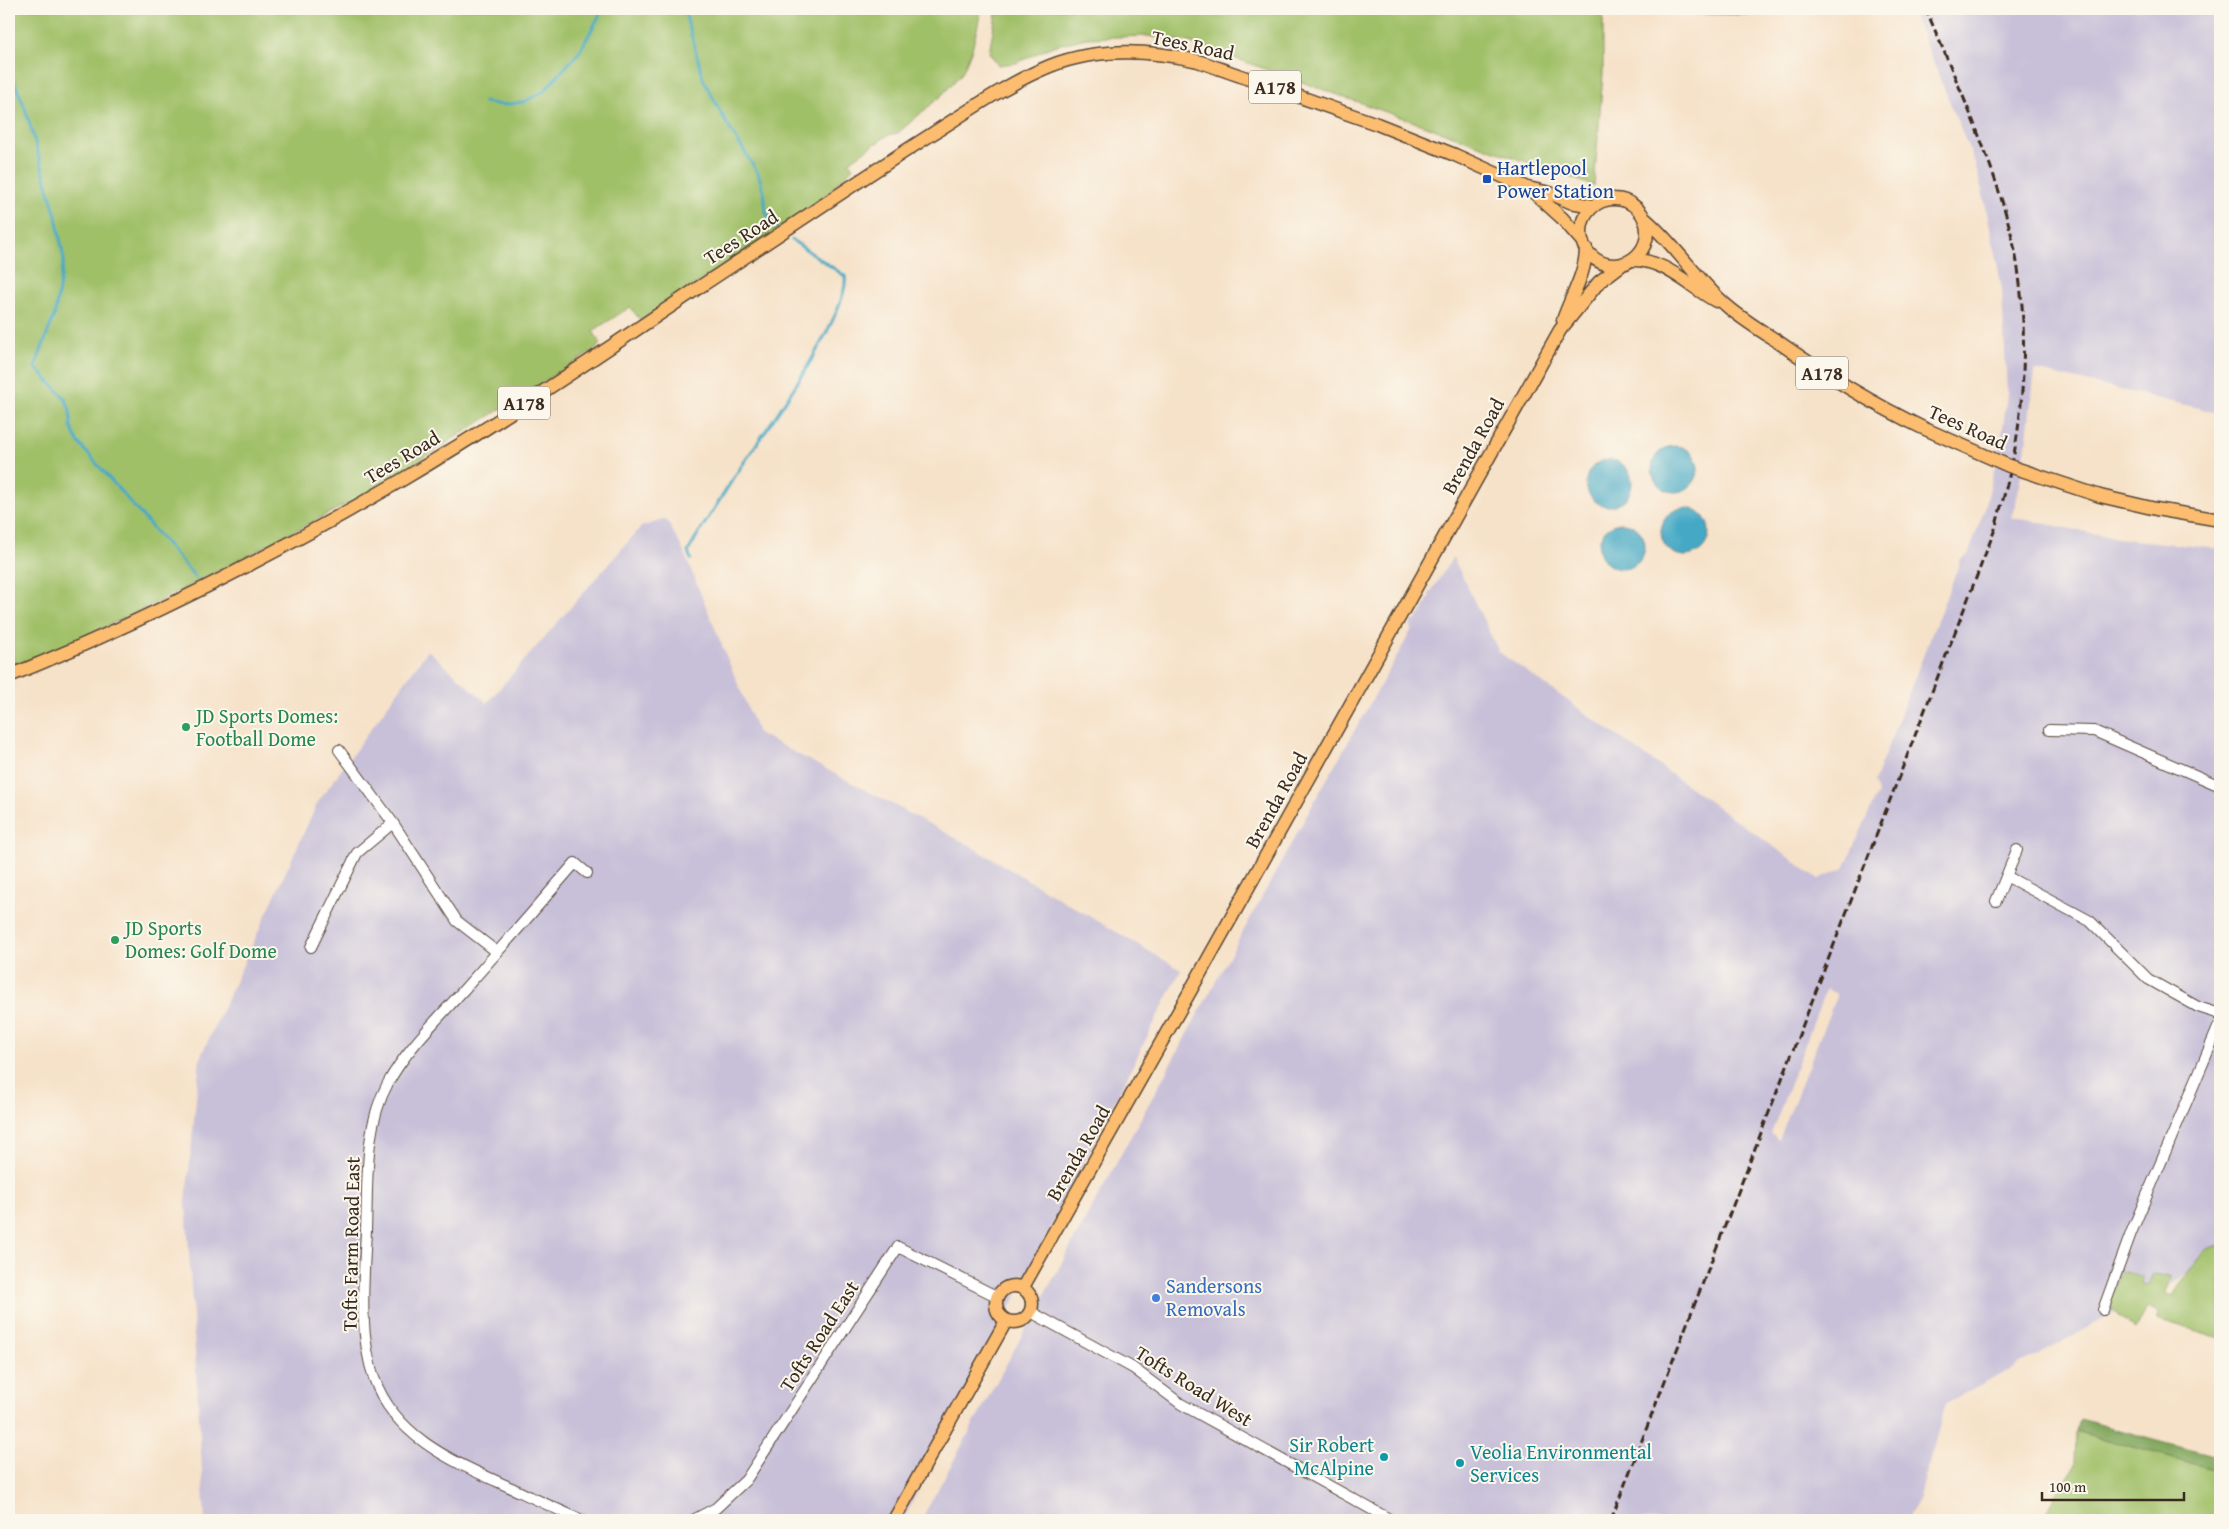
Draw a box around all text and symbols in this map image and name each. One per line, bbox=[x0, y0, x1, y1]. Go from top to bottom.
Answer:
street label: Tees Road bbox=[1149, 22, 1237, 67]
road number: A178 bbox=[1249, 70, 1301, 104]
place label: Hartlepool Power Station bbox=[1497, 153, 1614, 205]
marker: Hartlepool Power Station bbox=[1481, 173, 1493, 185]
street label: Tees Road bbox=[698, 202, 784, 271]
road number: A178 bbox=[1796, 356, 1848, 389]
road number: A178 bbox=[498, 386, 550, 419]
street label: Brenda Road bbox=[1434, 392, 1511, 499]
street label: Tees Road bbox=[1924, 396, 2012, 457]
street label: Tees Road bbox=[359, 423, 445, 490]
place label: JD Sports Domes: Football Dome bbox=[193, 701, 338, 753]
marker: JD Sports Domes: Football Dome bbox=[180, 721, 192, 733]
street label: Brenda Road bbox=[1237, 746, 1314, 853]
place label: JD Sports Domes: Golf Dome bbox=[122, 913, 277, 965]
marker: JD Sports Domes: Golf Dome bbox=[109, 934, 121, 946]
street label: Brenda Road bbox=[1038, 1099, 1117, 1206]
street label: Tofts Farm Road East bbox=[334, 1156, 367, 1332]
place label: Sandersons Removals bbox=[1166, 1271, 1262, 1323]
street label: Tofts Road East bbox=[772, 1274, 865, 1397]
marker: Sandersons Removals bbox=[1150, 1292, 1162, 1304]
street label: Tofts Road West bbox=[1130, 1338, 1258, 1433]
place label: Sir Robert McAlpine bbox=[1289, 1430, 1374, 1482]
place label: Veolia Environmental Services bbox=[1470, 1437, 1652, 1489]
marker: Sir Robert McAlpine bbox=[1378, 1451, 1390, 1463]
marker: Veolia Environmental Services bbox=[1454, 1457, 1466, 1469]
scale bar bbox=[2042, 1469, 2184, 1501]
text: 100 m bbox=[2049, 1476, 2087, 1497]

